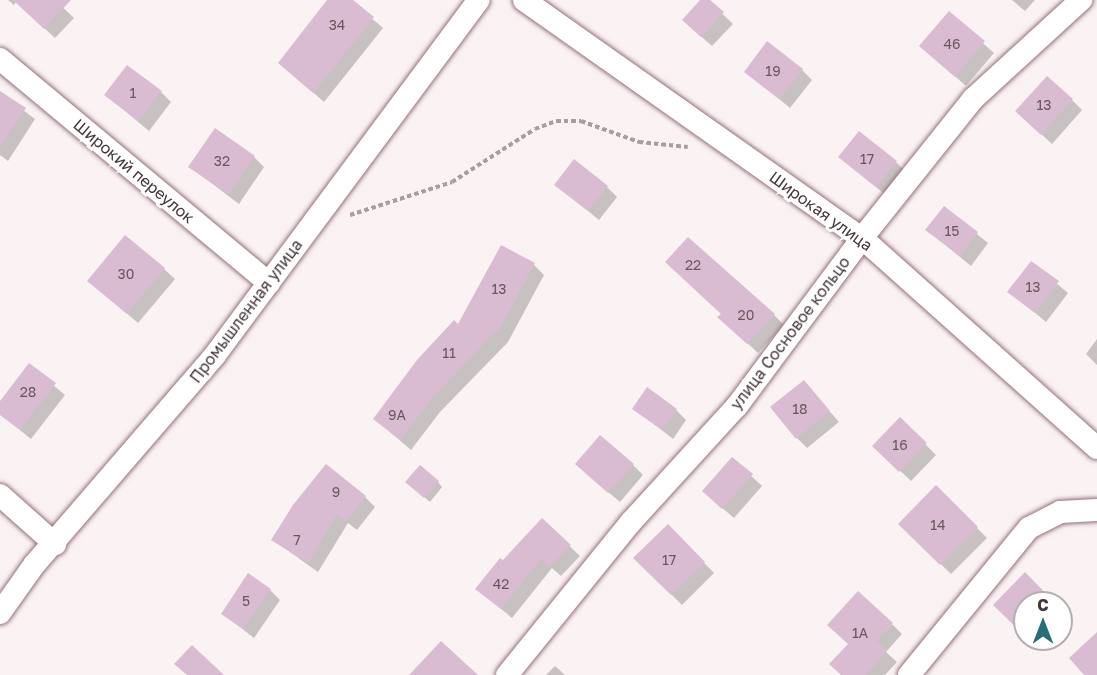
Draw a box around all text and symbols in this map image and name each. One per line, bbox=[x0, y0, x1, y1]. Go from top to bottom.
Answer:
house number: 34 bbox=[329, 17, 345, 33]
house number: 46 bbox=[943, 36, 961, 52]
house number: 19 bbox=[765, 63, 781, 79]
house number: 1 bbox=[130, 85, 136, 101]
house number: 13 bbox=[1037, 97, 1051, 113]
street label: Широкий переулок bbox=[70, 115, 198, 227]
house number: 17 bbox=[860, 151, 874, 167]
house number: 32 bbox=[214, 153, 230, 169]
street label: Широкая улица bbox=[766, 167, 876, 255]
house number: 15 bbox=[945, 223, 959, 239]
street label: Промышленная улица bbox=[186, 235, 306, 387]
street label: улица Сосновое кольцо bbox=[726, 253, 854, 413]
house number: 22 bbox=[685, 257, 701, 273]
house number: 30 bbox=[118, 266, 134, 282]
house number: 13 bbox=[1026, 279, 1040, 295]
house number: 13 bbox=[492, 281, 506, 297]
house number: 20 bbox=[738, 307, 754, 323]
house number: 11 bbox=[442, 345, 456, 361]
house number: 28 bbox=[20, 384, 36, 400]
house number: 18 bbox=[792, 401, 808, 417]
house number: 9А bbox=[388, 407, 406, 423]
house number: 16 bbox=[892, 437, 908, 453]
house number: 9 bbox=[332, 484, 340, 500]
house number: 14 bbox=[930, 517, 946, 533]
house number: 7 bbox=[293, 532, 301, 548]
house number: 17 bbox=[662, 552, 676, 568]
house number: 42 bbox=[493, 576, 509, 592]
north arrow bbox=[1013, 591, 1073, 651]
house number: 5 bbox=[242, 593, 250, 609]
text: С bbox=[1037, 595, 1049, 615]
house number: 1А bbox=[852, 625, 868, 641]

